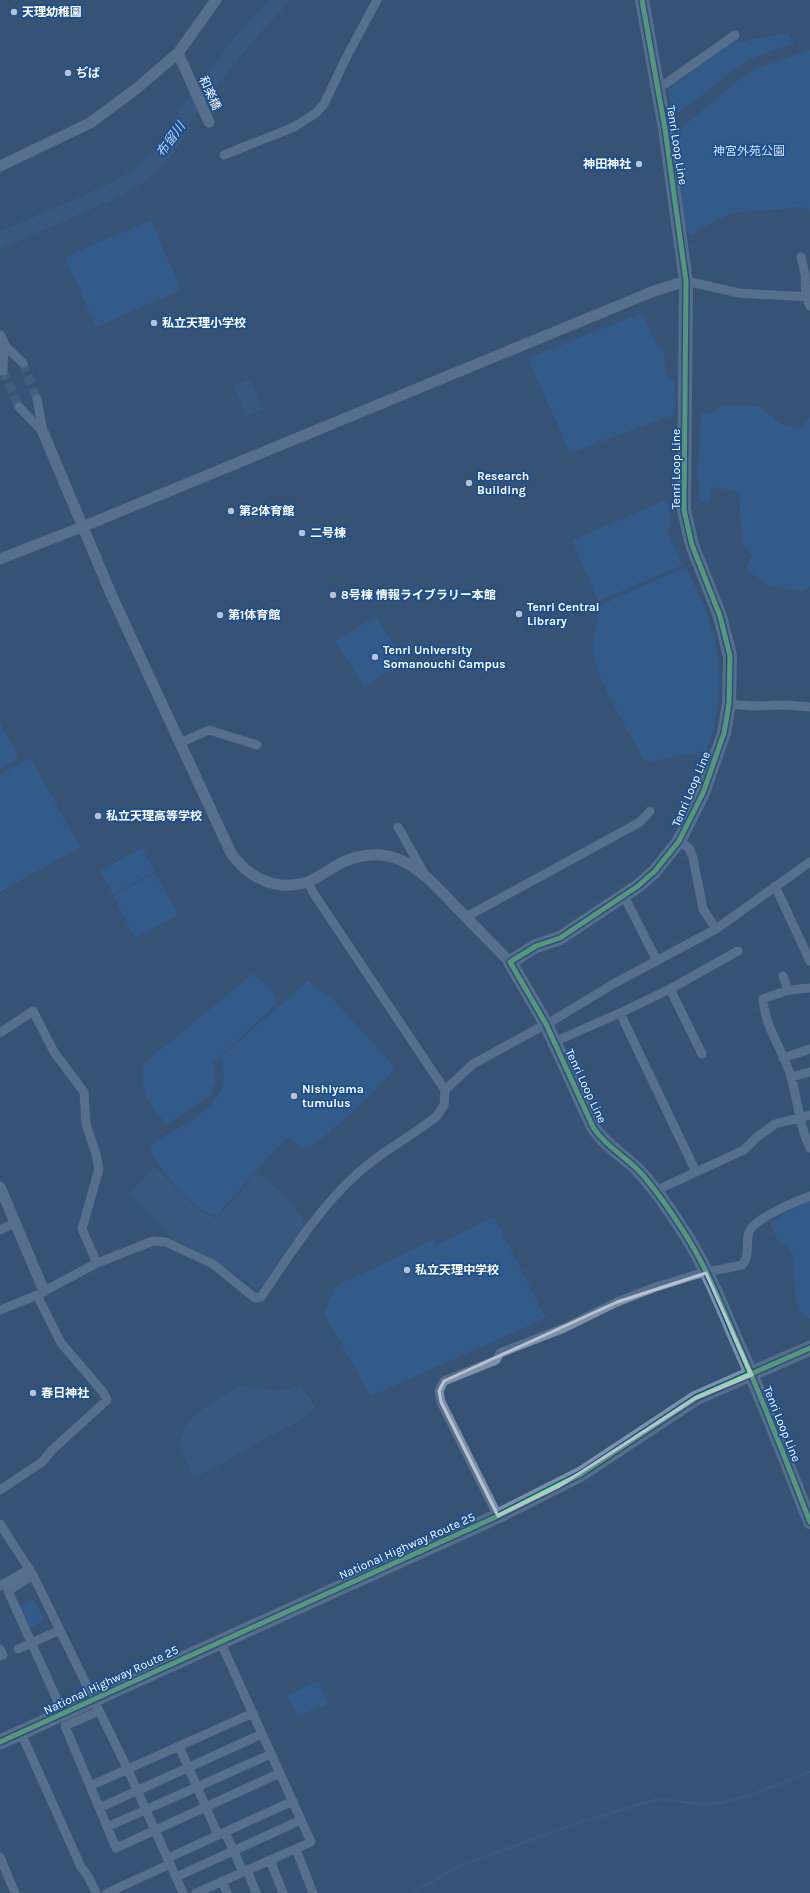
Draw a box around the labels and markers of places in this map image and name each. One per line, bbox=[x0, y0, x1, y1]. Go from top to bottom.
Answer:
place label: 天理幼稚園 bbox=[22, 5, 82, 19]
marker: 天理幼稚園 bbox=[9, 7, 19, 17]
place label: ぢば bbox=[76, 66, 100, 80]
marker: ぢば bbox=[63, 68, 73, 78]
place label: 神田神社 bbox=[583, 157, 631, 171]
marker: 神田神社 bbox=[634, 159, 644, 169]
place label: 私立天理小学校 bbox=[162, 316, 246, 330]
marker: 私立天理小学校 bbox=[149, 318, 159, 328]
place label: Research Building bbox=[477, 469, 529, 497]
marker: Research Building bbox=[464, 478, 474, 488]
place label: 第2体育館 bbox=[239, 504, 294, 518]
marker: 第2体育館 bbox=[226, 506, 236, 516]
place label: 二号棟 bbox=[310, 526, 346, 540]
marker: 二号棟 bbox=[297, 528, 307, 538]
place label: 8号棟 情報ライブラリー本館 bbox=[341, 588, 496, 602]
marker: 8号棟 情報ライブラリー本館 bbox=[328, 590, 338, 600]
place label: Tenri Central Library bbox=[527, 600, 599, 628]
place label: 第1体育館 bbox=[228, 608, 280, 622]
marker: Tenri Central Library bbox=[514, 609, 524, 619]
marker: 第1体育館 bbox=[215, 610, 225, 620]
place label: Tenri University Somanouchi Campus bbox=[383, 643, 506, 671]
marker: Tenri University Somanouchi Campus bbox=[370, 652, 380, 662]
place label: 私立天理高等学校 bbox=[106, 809, 202, 823]
marker: 私立天理高等学校 bbox=[93, 811, 103, 821]
place label: Nishiyama tumulus bbox=[302, 1082, 364, 1110]
marker: Nishiyama tumulus bbox=[289, 1091, 299, 1101]
place label: 私立天理中学校 bbox=[415, 1263, 499, 1277]
marker: 私立天理中学校 bbox=[402, 1265, 412, 1275]
place label: 春日神社 bbox=[41, 1386, 89, 1400]
marker: 春日神社 bbox=[28, 1388, 38, 1398]

